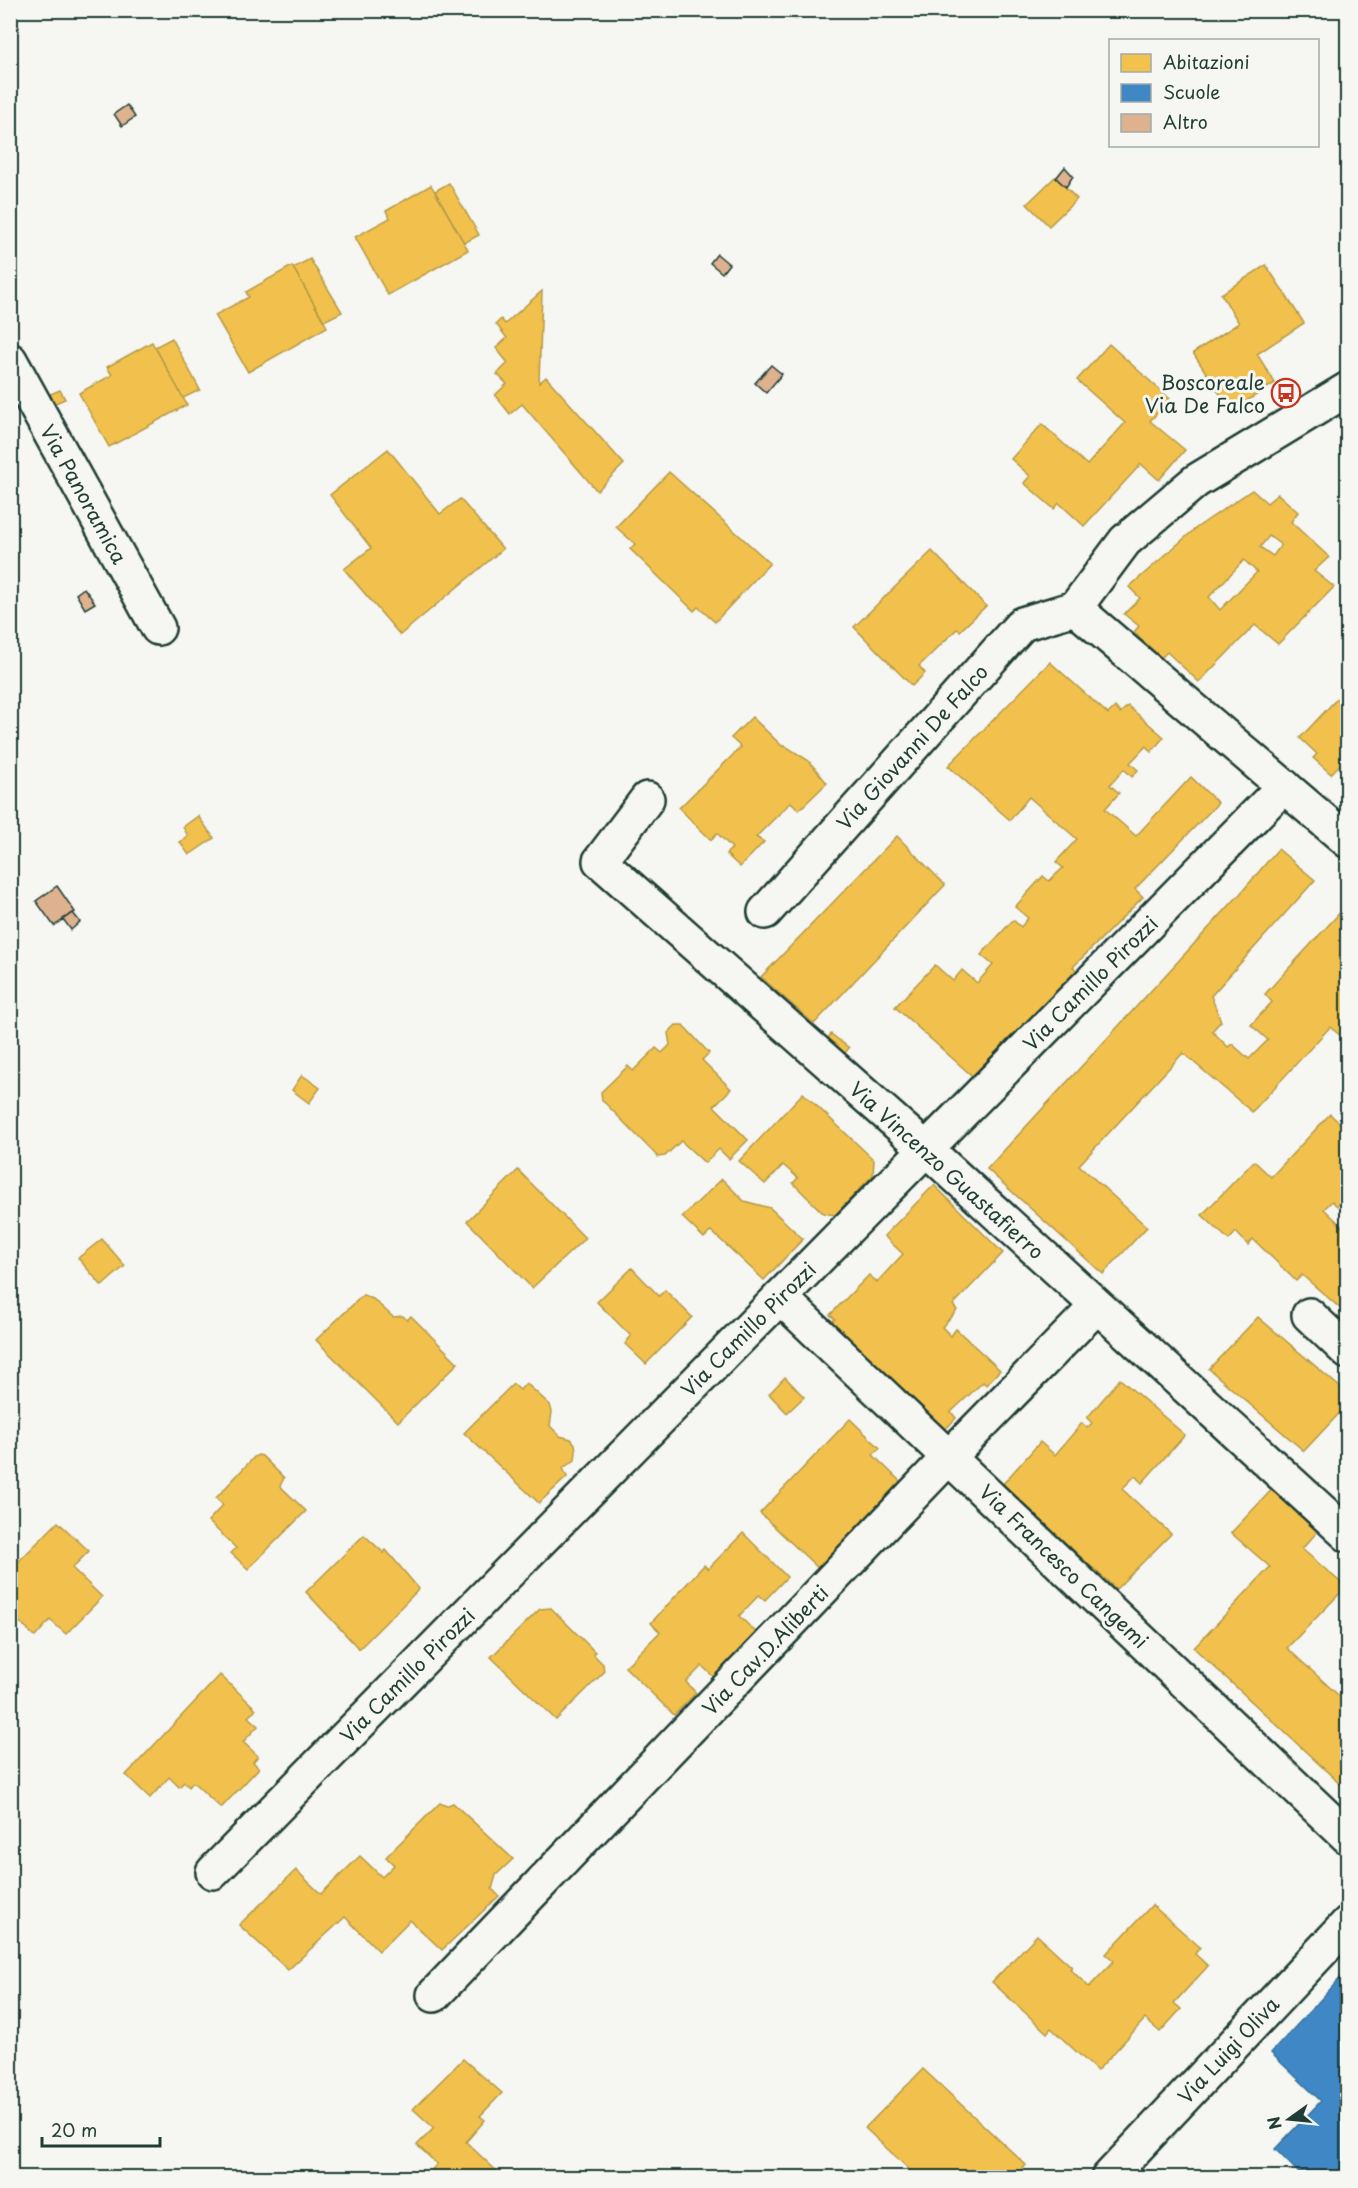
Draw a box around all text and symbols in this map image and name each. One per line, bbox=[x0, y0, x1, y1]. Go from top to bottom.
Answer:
legend bbox=[1109, 39, 1319, 147]
text: Abitazioni bbox=[1163, 48, 1249, 75]
text: Scuole bbox=[1163, 78, 1220, 105]
text: Altro bbox=[1163, 108, 1208, 135]
place label: Boscoreale Via De Falco bbox=[1145, 367, 1265, 420]
bus stop icon: Boscoreale Via De Falco bbox=[1270, 377, 1302, 409]
street label: Via Panoramica bbox=[33, 419, 135, 570]
street label: Via Giovanni De Falco bbox=[829, 657, 995, 837]
street label: Via Camillo Pirozzi bbox=[1016, 909, 1164, 1057]
street label: Via Vincenzo Guastafierro bbox=[843, 1074, 1051, 1266]
street label: Via Camillo Pirozzi bbox=[674, 1255, 822, 1403]
street label: Via Francesco Cangemi bbox=[973, 1477, 1155, 1655]
street label: Via Cav.D.Aliberti bbox=[695, 1578, 835, 1722]
street label: Via Camillo Pirozzi bbox=[333, 1601, 481, 1749]
street label: Via Luigi Oliva bbox=[1170, 1989, 1286, 2110]
north arrow bbox=[1259, 2089, 1319, 2149]
scale bar bbox=[42, 2110, 160, 2148]
text: N bbox=[1260, 2114, 1287, 2132]
text: 20 m bbox=[51, 2116, 97, 2143]

